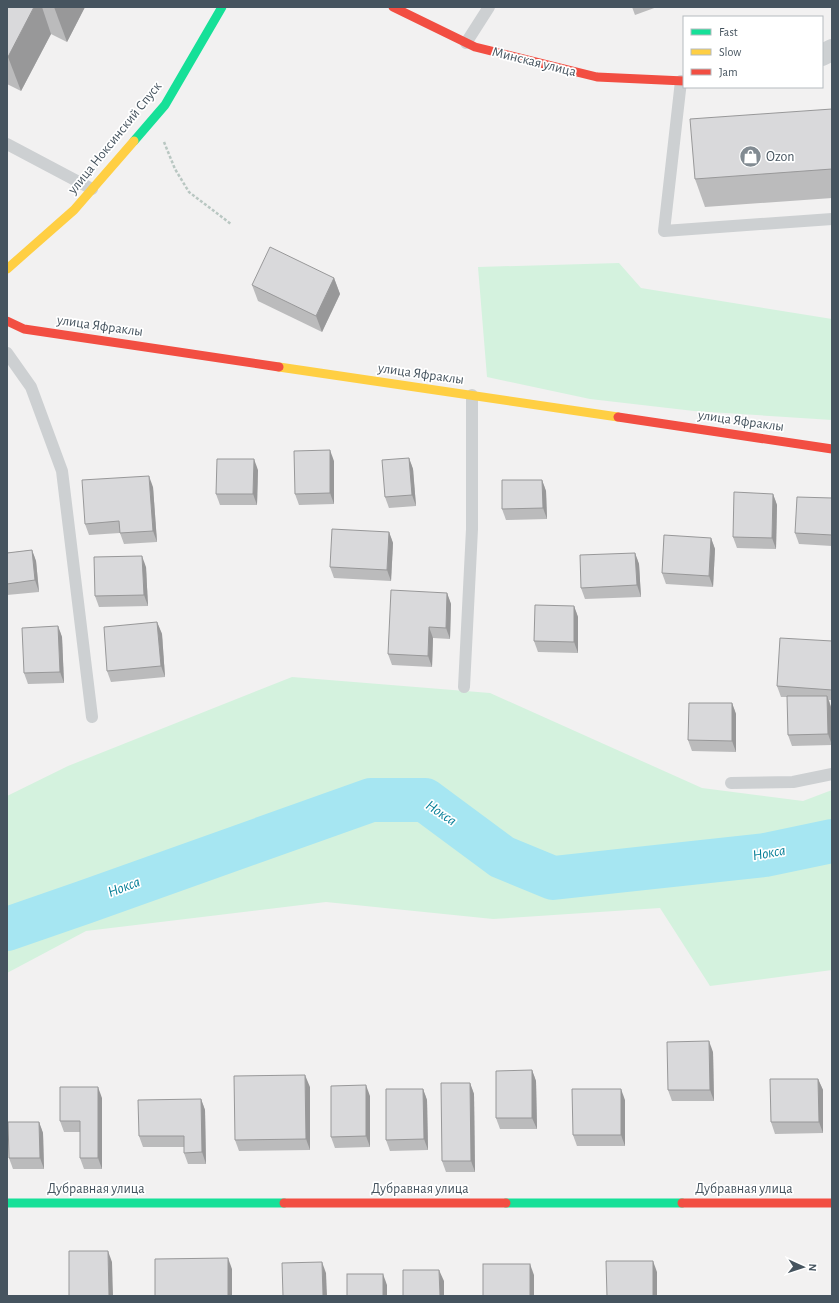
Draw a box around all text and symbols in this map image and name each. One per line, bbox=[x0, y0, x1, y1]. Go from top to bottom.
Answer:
legend bbox=[683, 16, 823, 88]
text: Fast bbox=[719, 26, 738, 38]
street label: Минская улица bbox=[490, 45, 578, 79]
text: Slow bbox=[719, 46, 741, 58]
text: Jam bbox=[719, 66, 738, 78]
street label: улица Ноксинский Спуск bbox=[65, 79, 165, 198]
shop icon: Ozon bbox=[737, 144, 763, 170]
place label: Ozon bbox=[766, 150, 794, 164]
street label: улица Яфраклы bbox=[55, 313, 144, 339]
street label: улица Яфраклы bbox=[376, 361, 465, 387]
street label: улица Яфраклы bbox=[696, 408, 785, 434]
water label: Нокса bbox=[423, 797, 459, 829]
water label: Нокса bbox=[751, 843, 787, 863]
water label: Нокса bbox=[106, 874, 142, 900]
street label: Дубравная улица bbox=[47, 1182, 145, 1196]
street label: Дубравная улица bbox=[371, 1182, 469, 1196]
street label: Дубравная улица bbox=[695, 1182, 793, 1196]
north arrow bbox=[783, 1247, 823, 1287]
text: N bbox=[807, 1263, 818, 1272]

